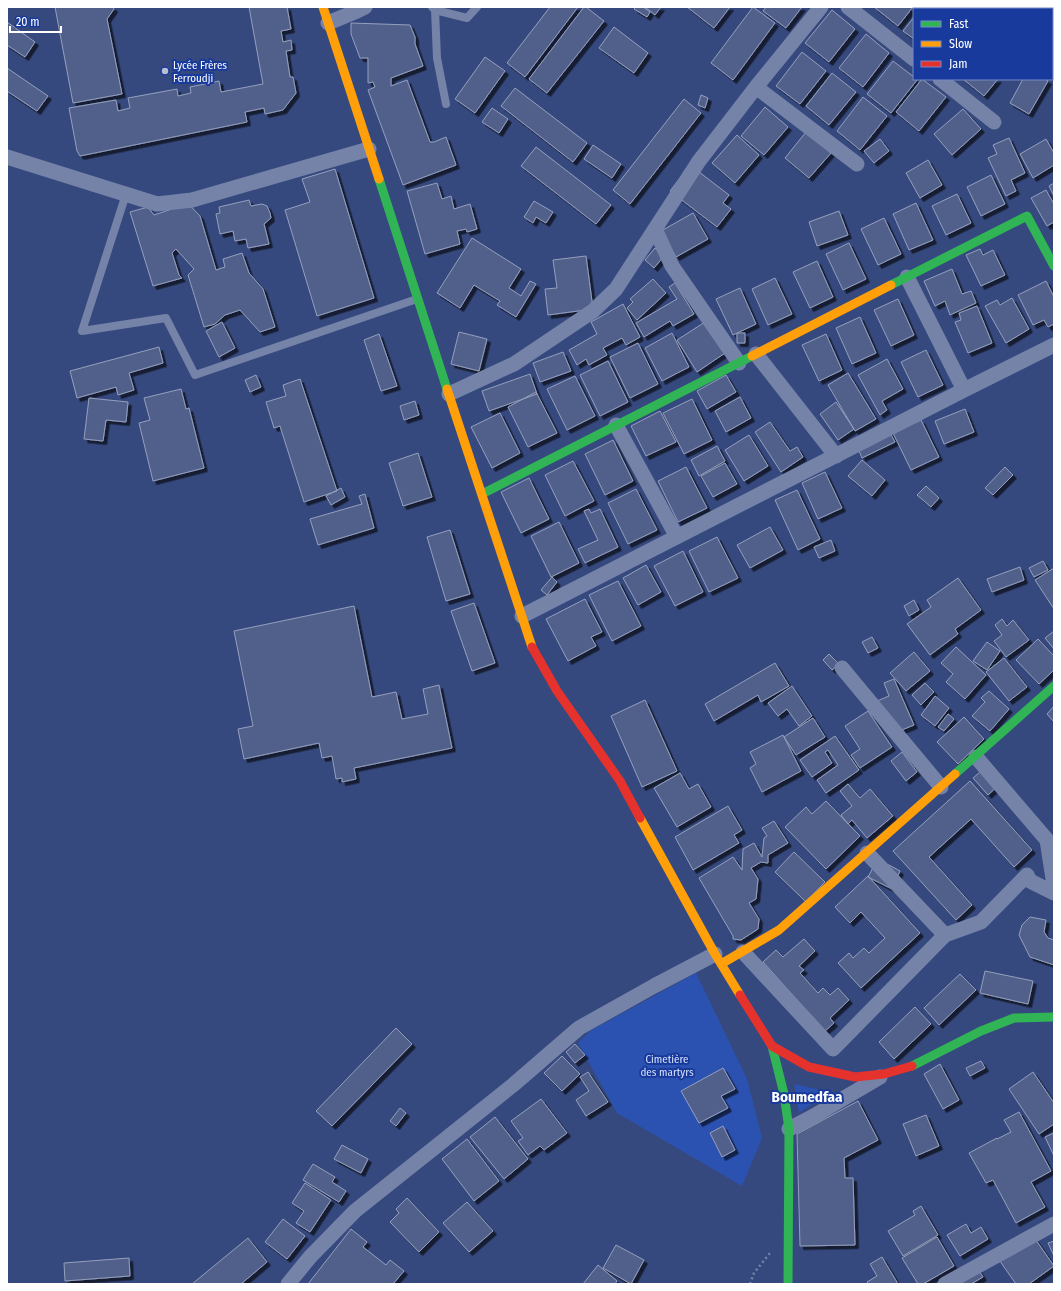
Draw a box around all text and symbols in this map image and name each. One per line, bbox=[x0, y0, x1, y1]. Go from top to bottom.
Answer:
scale bar bbox=[10, 8, 61, 34]
legend bbox=[913, 8, 1053, 80]
text: 20 m bbox=[16, 15, 40, 29]
text: Fast bbox=[949, 17, 968, 31]
text: Slow bbox=[949, 37, 972, 51]
text: Jam bbox=[949, 57, 967, 71]
place label: Lycée Frères Ferroudji bbox=[173, 59, 227, 85]
marker: Lycée Frères Ferroudji bbox=[160, 66, 170, 76]
park label: Cimetière des martyrs bbox=[640, 1053, 694, 1079]
district label: Boumedfaa bbox=[772, 1088, 843, 1106]

